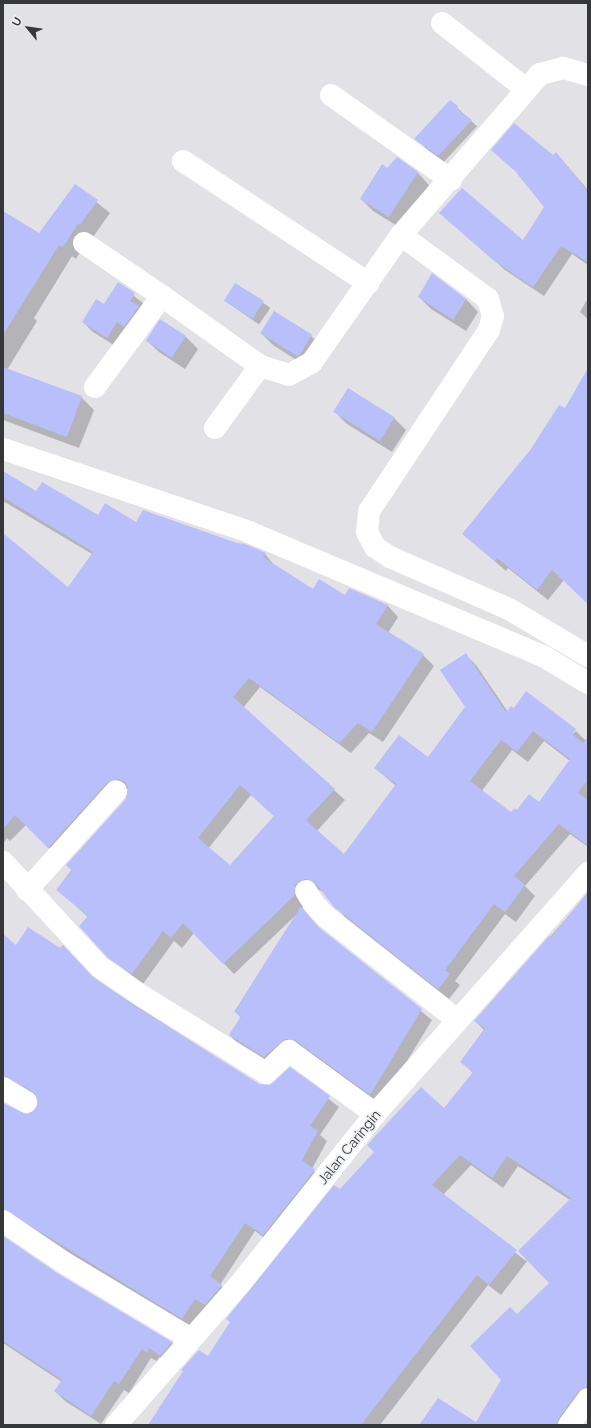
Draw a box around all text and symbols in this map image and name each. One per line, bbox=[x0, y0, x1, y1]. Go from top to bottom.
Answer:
north arrow bbox=[8, 8, 48, 48]
text: U bbox=[9, 15, 25, 29]
street label: Jalan Caringin bbox=[314, 1106, 384, 1188]

